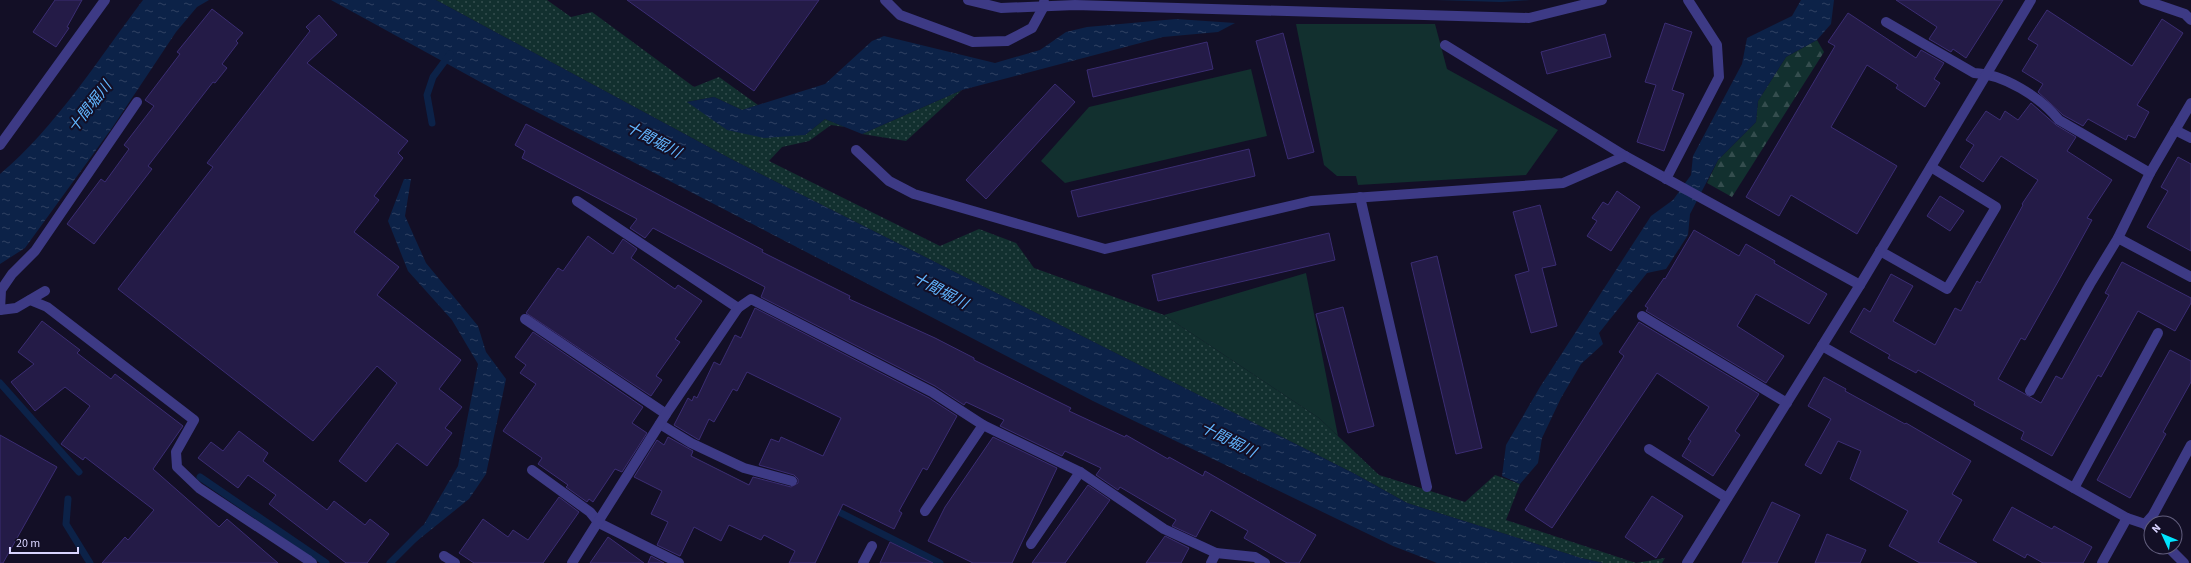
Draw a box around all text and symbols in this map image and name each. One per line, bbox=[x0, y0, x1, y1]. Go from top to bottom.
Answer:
water label: 十間堀川 bbox=[63, 75, 118, 137]
water label: 十間堀川 bbox=[622, 117, 686, 164]
water label: 十間堀川 bbox=[909, 268, 973, 315]
water label: 十間堀川 bbox=[1196, 417, 1261, 464]
north arrow bbox=[2143, 515, 2183, 555]
text: N bbox=[2148, 521, 2164, 536]
scale bar bbox=[10, 529, 78, 555]
text: 20 m bbox=[16, 535, 40, 552]

